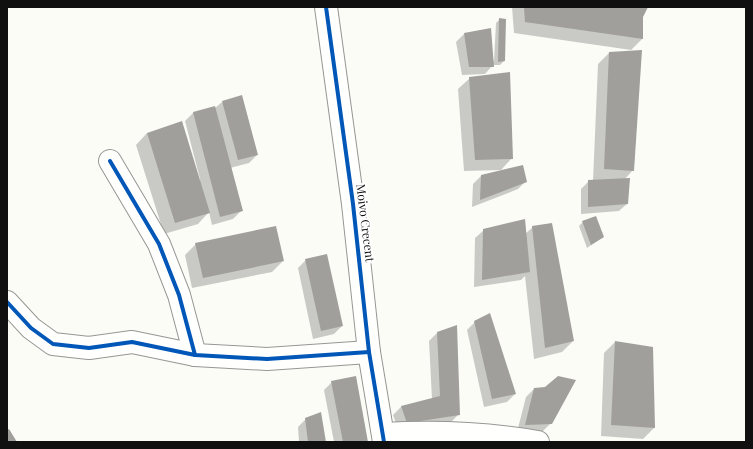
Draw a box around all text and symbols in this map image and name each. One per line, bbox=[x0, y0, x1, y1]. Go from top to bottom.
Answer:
street label: Moivo Crecent bbox=[353, 183, 379, 264]

